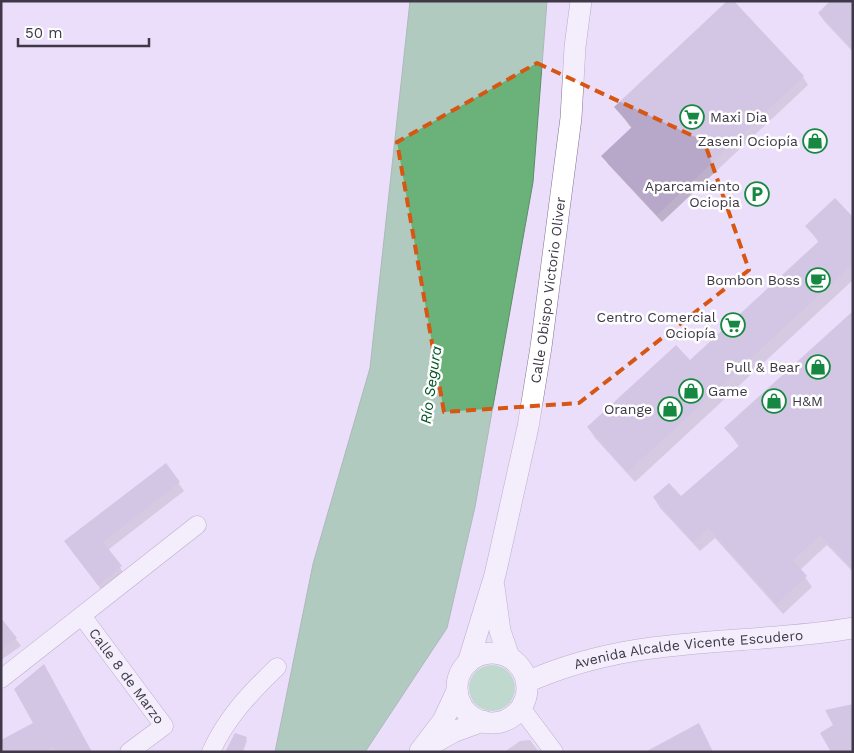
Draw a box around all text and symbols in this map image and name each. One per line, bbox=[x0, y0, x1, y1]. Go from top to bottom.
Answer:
scale bar bbox=[18, 15, 149, 47]
text: 50 m bbox=[25, 24, 62, 42]
supermarket icon: Maxi Dia bbox=[679, 104, 705, 130]
place label: Maxi Dia bbox=[710, 109, 768, 125]
shop icon: Zaseni Ociopía bbox=[802, 128, 828, 154]
place label: Zaseni Ociopía bbox=[698, 133, 798, 149]
place label: Aparcamiento Ociopia bbox=[645, 178, 740, 210]
parking icon: Aparcamiento Ociopia bbox=[744, 181, 770, 207]
street label: Calle Obispo Victorio Oliver bbox=[527, 196, 569, 385]
cafe icon: Bombon Boss bbox=[805, 267, 831, 293]
place label: Bombon Boss bbox=[706, 272, 800, 288]
place label: Centro Comercial Ociopía bbox=[597, 309, 717, 341]
supermarket icon: Centro Comercial Ociopía bbox=[720, 312, 746, 338]
water label: Río Segura bbox=[417, 345, 445, 425]
shop icon: Pull & Bear bbox=[805, 354, 831, 380]
place label: Pull & Bear bbox=[726, 359, 800, 375]
shop icon: Game bbox=[678, 378, 704, 404]
place label: Game bbox=[708, 383, 747, 399]
shop icon: H&M bbox=[761, 388, 787, 414]
place label: H&M bbox=[792, 393, 823, 409]
shop icon: Orange bbox=[657, 396, 683, 422]
place label: Orange bbox=[604, 401, 652, 417]
street label: Calle 8 de Marzo bbox=[86, 625, 168, 727]
street label: Avenida Alcalde Vicente Escudero bbox=[572, 627, 804, 672]

